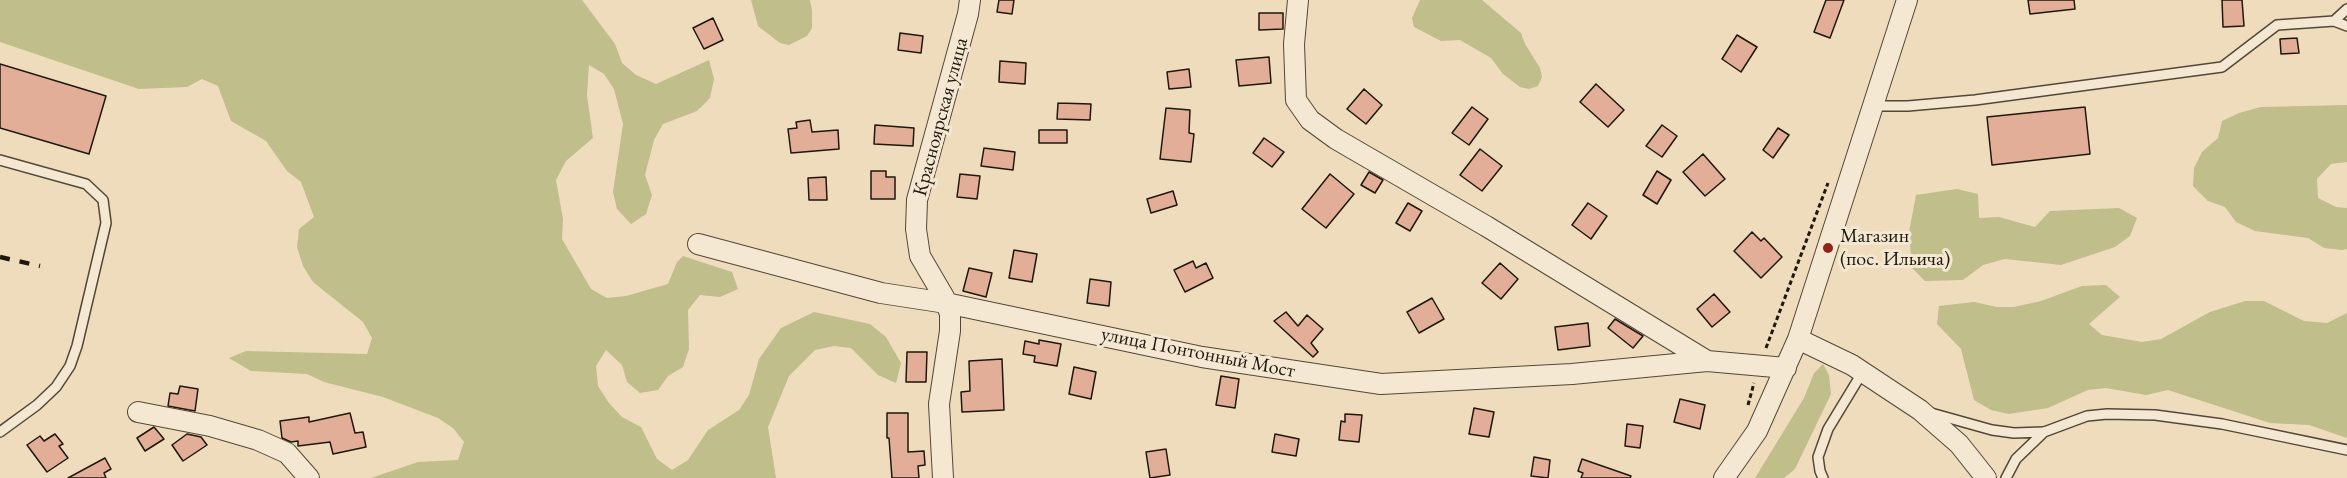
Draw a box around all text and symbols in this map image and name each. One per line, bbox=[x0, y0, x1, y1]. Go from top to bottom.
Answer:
street label: Красноярская улица bbox=[908, 35, 974, 199]
place label: Магазин (пос. Ильича) bbox=[1840, 225, 1950, 272]
marker: Магазин (пос. Ильича) bbox=[1821, 241, 1835, 255]
street label: улица Понтонный Мост bbox=[1099, 322, 1297, 384]

